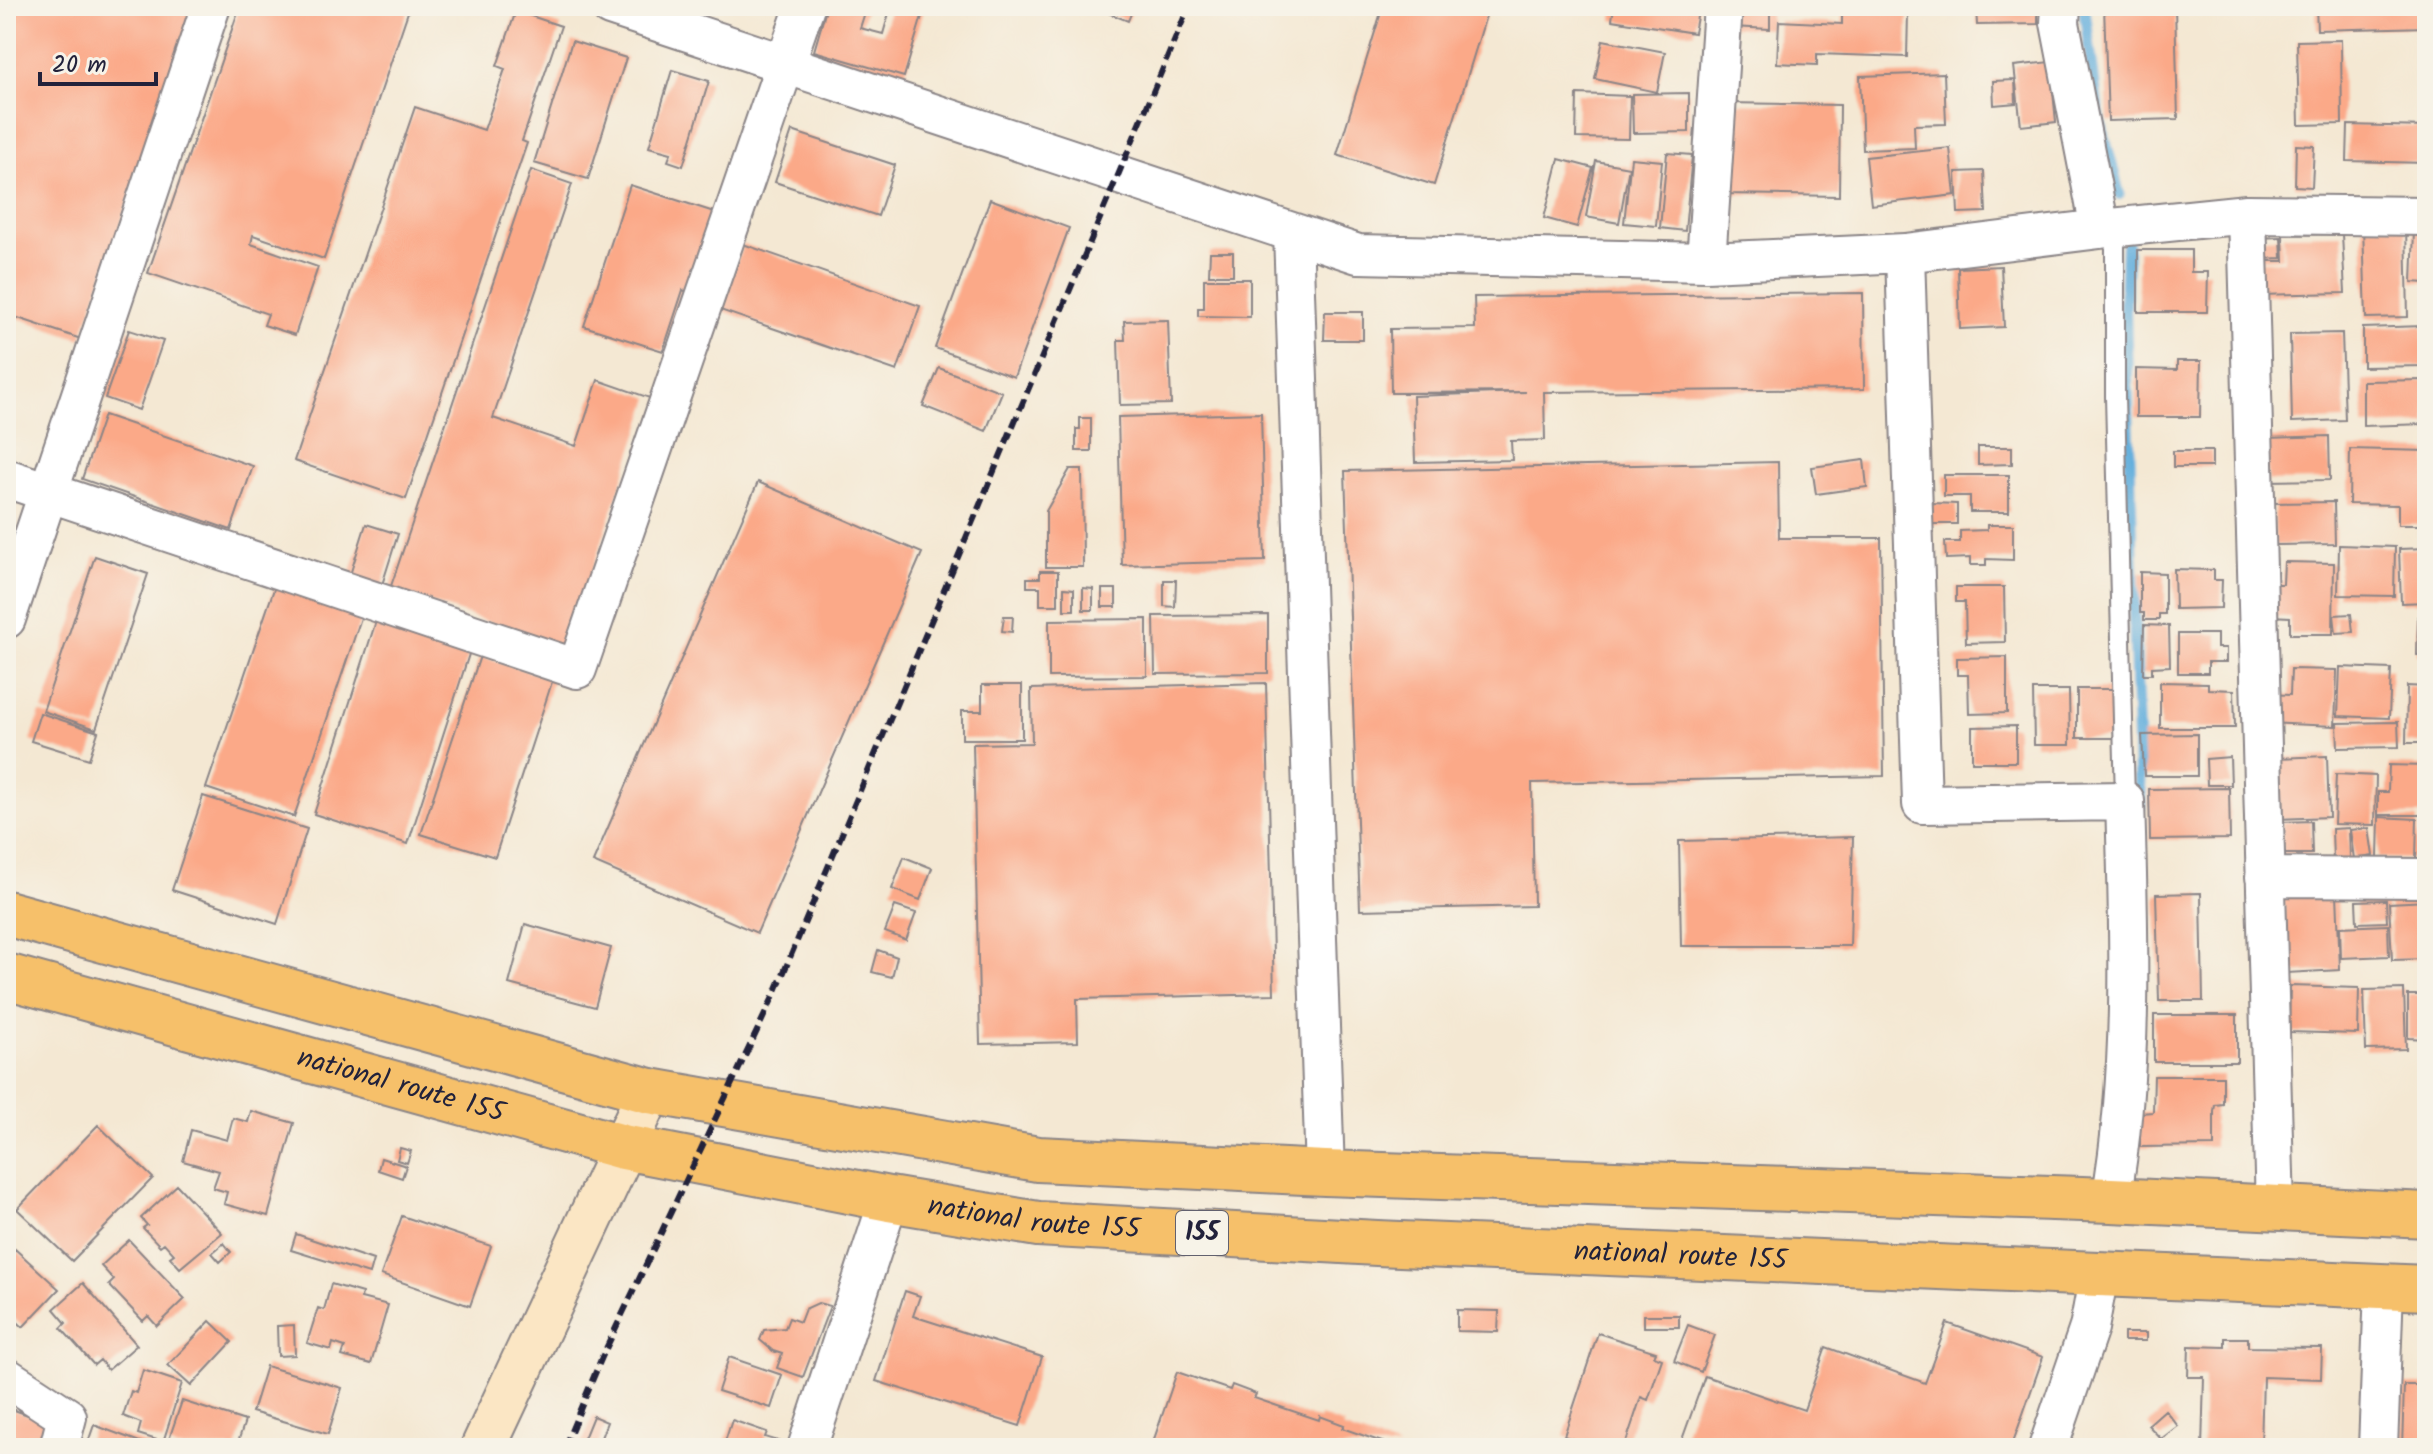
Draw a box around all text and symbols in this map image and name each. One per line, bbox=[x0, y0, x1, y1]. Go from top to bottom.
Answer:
scale bar bbox=[40, 36, 156, 86]
text: 20 m bbox=[52, 46, 107, 85]
street label: national route 155 bbox=[292, 1035, 512, 1136]
street label: national route 155 bbox=[925, 1183, 1143, 1252]
road number: 155 bbox=[1176, 1211, 1228, 1255]
street label: national route 155 bbox=[1573, 1229, 1790, 1283]

